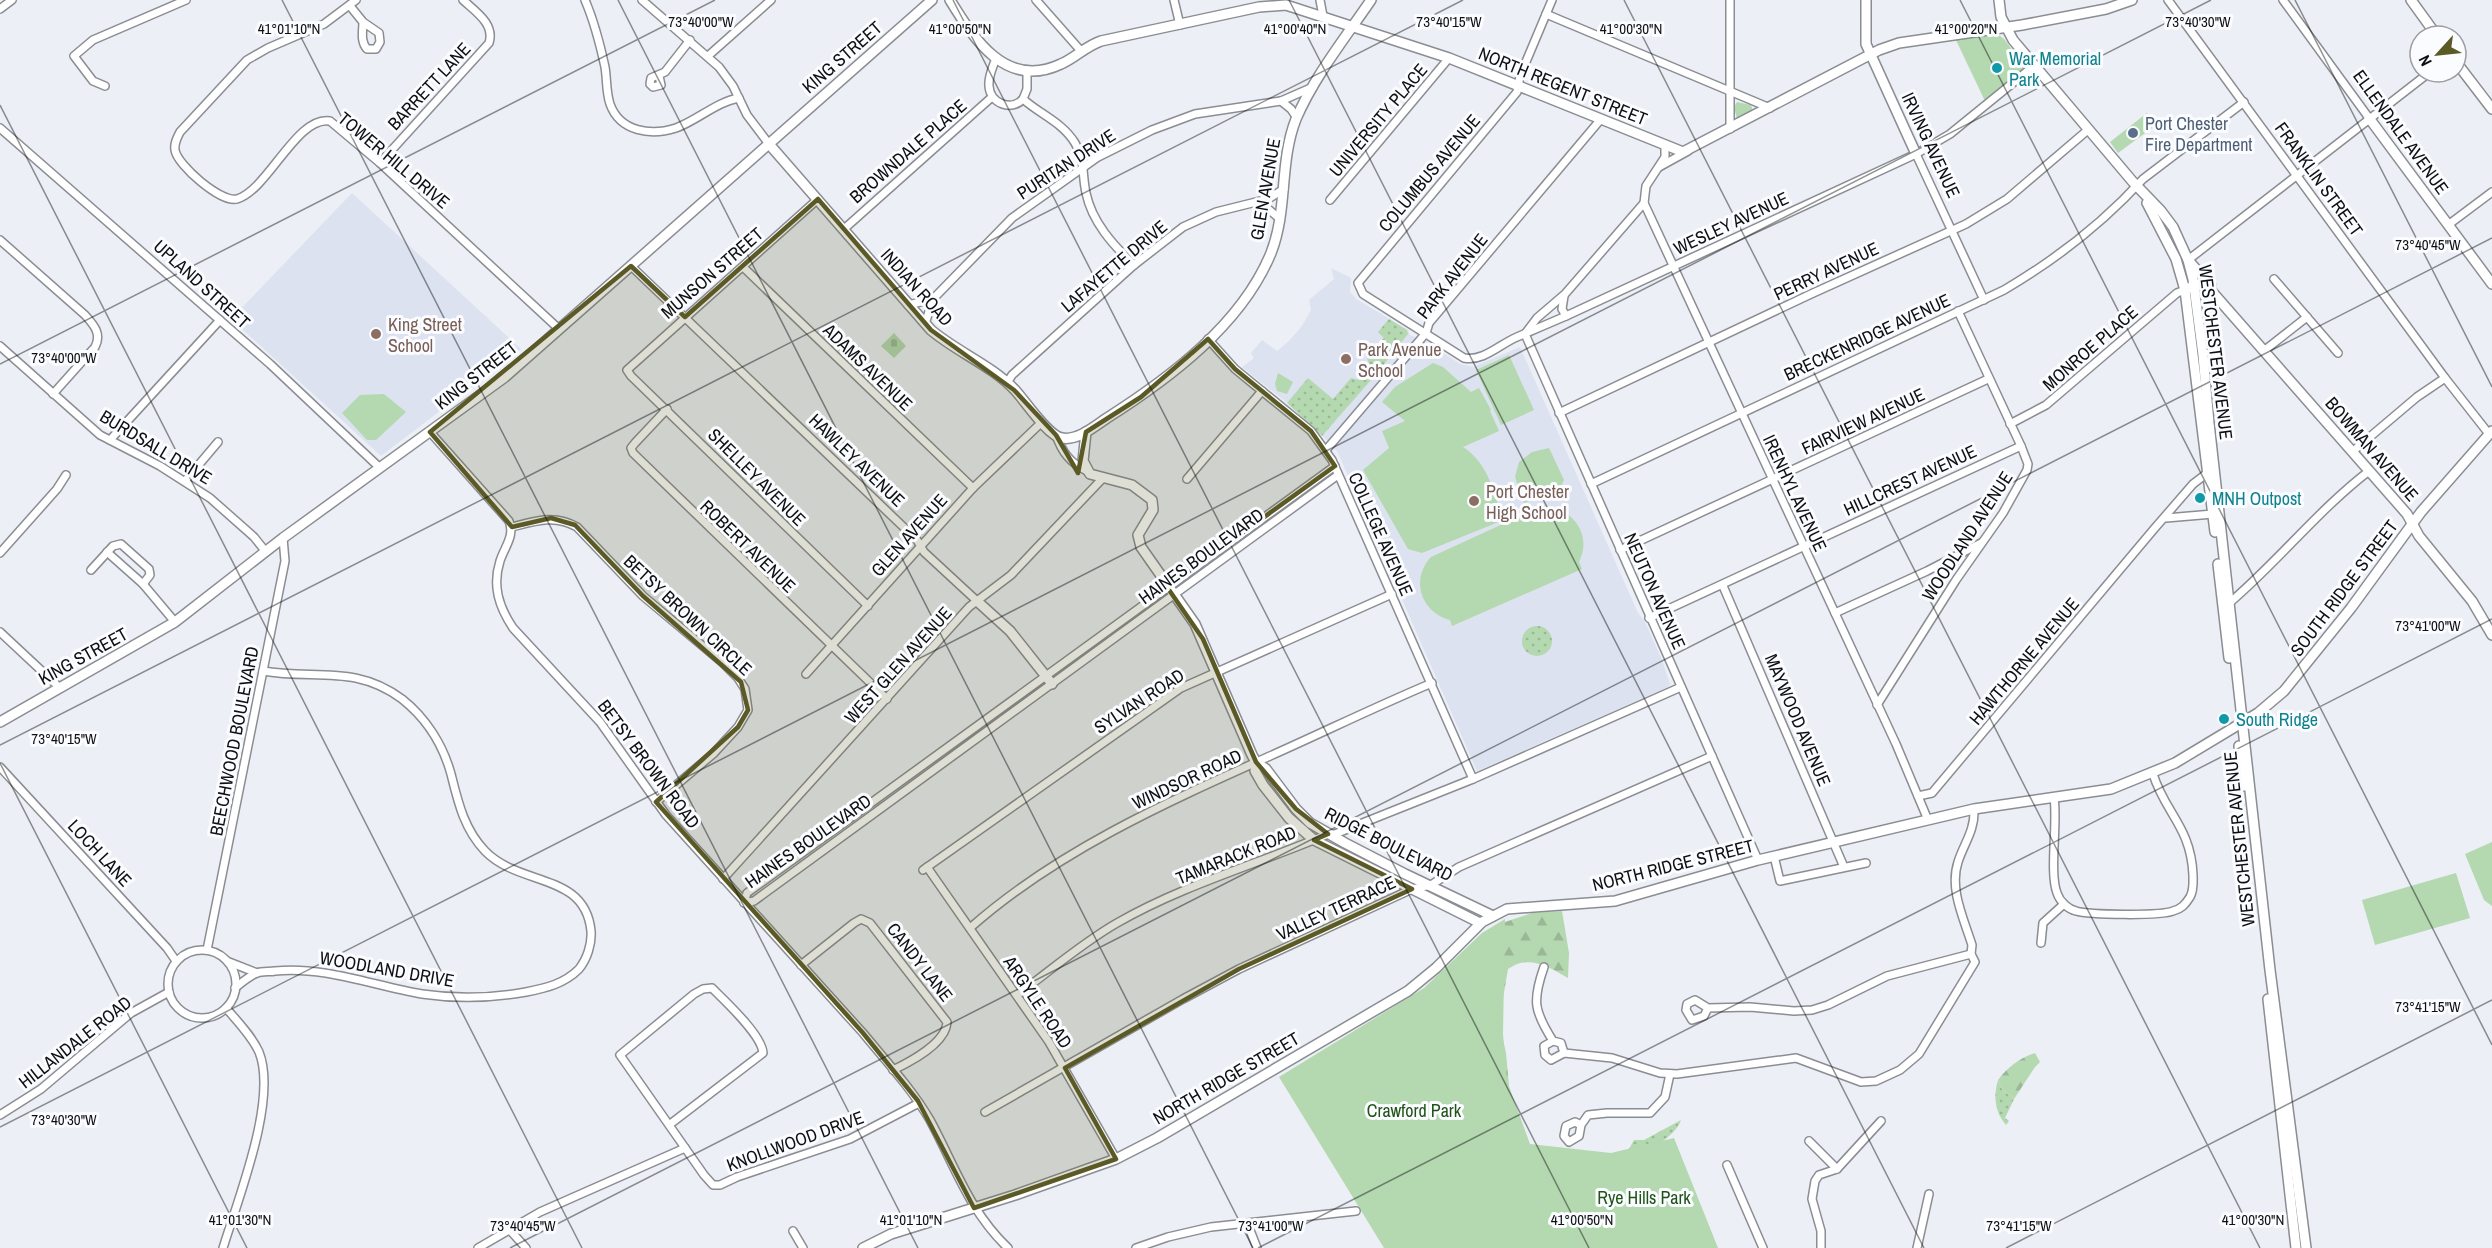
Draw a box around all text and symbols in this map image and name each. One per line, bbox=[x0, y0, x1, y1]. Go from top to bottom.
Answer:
text: 73°40'00"W bbox=[668, 11, 734, 32]
text: 73°40'15"W bbox=[1416, 11, 1482, 32]
text: 73°40'30"W bbox=[2165, 11, 2231, 32]
street label: KING STREET bbox=[797, 15, 887, 99]
text: 41°01'10"N bbox=[258, 18, 320, 39]
text: 41°00'50"N bbox=[929, 18, 991, 39]
text: 41°00'40"N bbox=[1264, 18, 1326, 39]
text: 41°00'30"N bbox=[1600, 18, 1662, 39]
text: 41°00'20"N bbox=[1935, 18, 1997, 39]
north arrow bbox=[2408, 24, 2468, 84]
street label: BARRETT LANE bbox=[382, 37, 476, 135]
street label: NORTH REGENT STREET bbox=[1475, 41, 1651, 131]
place label: War Memorial Park bbox=[2009, 46, 2101, 92]
text: N bbox=[2413, 52, 2437, 70]
street label: UNIVERSITY PLACE bbox=[1323, 58, 1433, 182]
marker: War Memorial Park bbox=[1990, 61, 2004, 75]
street label: ELLENDALE AVENUE bbox=[2347, 65, 2455, 199]
street label: IRVING AVENUE bbox=[1896, 88, 1966, 202]
street label: BROWNDALE PLACE bbox=[844, 93, 972, 209]
street label: TOWER HILL DRIVE bbox=[333, 106, 455, 214]
street label: COLUMBUS AVENUE bbox=[1372, 109, 1486, 237]
place label: Port Chester Fire Department bbox=[2145, 111, 2252, 157]
street label: FRANKLIN STREET bbox=[2269, 117, 2369, 241]
street label: PURITAN DRIVE bbox=[1012, 123, 1120, 205]
marker: Port Chester Fire Department bbox=[2126, 126, 2140, 140]
street label: GLEN AVENUE bbox=[1244, 136, 1286, 242]
street label: WESLEY AVENUE bbox=[1669, 185, 1793, 261]
street label: LAFAYETTE DRIVE bbox=[1055, 214, 1173, 318]
street label: MUNSON STREET bbox=[656, 222, 768, 324]
street label: PARK AVENUE bbox=[1411, 228, 1493, 324]
street label: UPLAND STREET bbox=[148, 234, 256, 334]
text: 73°40'45"W bbox=[2395, 234, 2461, 255]
street label: PERRY AVENUE bbox=[1769, 236, 1883, 306]
street label: INDIAN ROAD bbox=[875, 243, 959, 331]
street label: WESTCHESTER AVENUE bbox=[2193, 263, 2239, 441]
street label: BRECKENRIDGE AVENUE bbox=[1780, 287, 1954, 387]
street label: MONROE PLACE bbox=[2037, 300, 2143, 396]
place label: King Street School bbox=[388, 312, 462, 358]
street label: ADAMS AVENUE bbox=[817, 317, 918, 416]
marker: King Street School bbox=[369, 327, 383, 341]
street label: KING STREET bbox=[430, 335, 522, 415]
place label: Park Avenue School bbox=[1358, 337, 1441, 383]
text: 73°40'00"W bbox=[31, 347, 97, 368]
marker: Park Avenue School bbox=[1339, 352, 1353, 366]
street label: FAIRVIEW AVENUE bbox=[1797, 382, 1929, 460]
street label: BOWMAN AVENUE bbox=[2320, 391, 2424, 507]
street label: BURDSALL DRIVE bbox=[95, 404, 217, 490]
street label: HAWLEY AVENUE bbox=[804, 408, 910, 512]
street label: SHELLEY AVENUE bbox=[703, 423, 811, 531]
street label: IRENHYL AVENUE bbox=[1757, 430, 1833, 556]
street label: HILLCREST AVENUE bbox=[1840, 438, 1980, 522]
street label: WOODLAND AVENUE bbox=[1916, 466, 2018, 606]
street label: COLLEGE AVENUE bbox=[1343, 468, 1419, 600]
place label: Port Chester High School bbox=[1486, 479, 1569, 525]
place label: MNH Outpost bbox=[2212, 486, 2301, 511]
street label: GLEN AVENUE bbox=[865, 488, 953, 582]
marker: MNH Outpost bbox=[2193, 491, 2207, 505]
street label: ROBERT AVENUE bbox=[695, 494, 801, 598]
marker: Port Chester High School bbox=[1467, 494, 1481, 508]
street label: HAINES BOULEVARD bbox=[1133, 502, 1269, 610]
street label: SOUTH RIDGE STREET bbox=[2284, 515, 2404, 661]
street label: NEUTON AVENUE bbox=[1618, 529, 1692, 653]
street label: BETSY BROWN CIRCLE bbox=[618, 549, 758, 681]
street label: HAWTHORNE AVENUE bbox=[1963, 592, 2085, 730]
street label: WEST GLEN AVENUE bbox=[839, 601, 957, 729]
text: 73°41'00"W bbox=[2395, 615, 2461, 636]
street label: KING STREET bbox=[34, 621, 132, 691]
street label: BEECHWOOD BOULEVARD bbox=[203, 644, 265, 838]
street label: MAYWOOD AVENUE bbox=[1759, 650, 1837, 790]
street label: SYLVAN ROAD bbox=[1089, 663, 1189, 739]
street label: BETSY BROWN ROAD bbox=[592, 694, 706, 834]
place label: South Ridge bbox=[2236, 707, 2318, 732]
marker: South Ridge bbox=[2217, 712, 2231, 726]
text: 73°40'15"W bbox=[31, 728, 97, 749]
street label: WINDSOR ROAD bbox=[1128, 743, 1246, 815]
street label: WESTCHESTER AVENUE bbox=[2217, 750, 2261, 928]
street label: HAINES BOULEVARD bbox=[740, 788, 876, 894]
street label: RIDGE BOULEVARD bbox=[1321, 801, 1457, 887]
street label: LOCH LANE bbox=[62, 814, 138, 892]
street label: TAMARACK ROAD bbox=[1172, 819, 1300, 891]
street label: NORTH RIDGE STREET bbox=[1590, 833, 1756, 897]
street label: VALLEY TERRACE bbox=[1272, 869, 1400, 947]
street label: CANDY LANE bbox=[881, 917, 959, 1007]
street label: WOODLAND DRIVE bbox=[318, 945, 456, 993]
street label: ARGYLE ROAD bbox=[997, 950, 1078, 1053]
street label: HILLANDALE ROAD bbox=[13, 990, 137, 1094]
text: 73°41'15"W bbox=[2395, 996, 2461, 1017]
street label: NORTH RIDGE STREET bbox=[1148, 1026, 1304, 1130]
park label: Crawford Park bbox=[1367, 1098, 1462, 1123]
street label: KNOLLWOOD DRIVE bbox=[723, 1105, 867, 1177]
text: 73°40'30"W bbox=[31, 1109, 97, 1130]
park label: Rye Hills Park bbox=[1597, 1185, 1691, 1210]
text: 41°01'30"N bbox=[209, 1209, 271, 1230]
text: 41°01'10"N bbox=[880, 1209, 942, 1230]
text: 41°00'50"N bbox=[1551, 1209, 1613, 1230]
text: 41°00'30"N bbox=[2222, 1209, 2284, 1230]
text: 73°40'45"W bbox=[490, 1215, 556, 1236]
text: 73°41'00"W bbox=[1238, 1215, 1304, 1236]
text: 73°41'15"W bbox=[1986, 1215, 2052, 1236]

